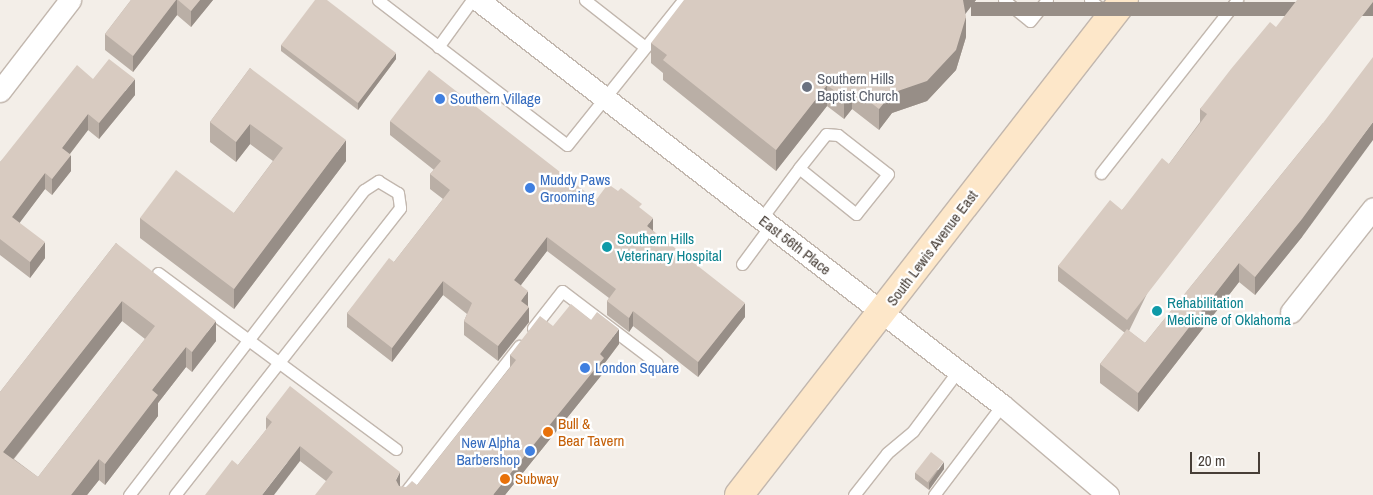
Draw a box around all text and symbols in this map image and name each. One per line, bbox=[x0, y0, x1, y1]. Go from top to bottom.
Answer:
place label: Southern Hills Baptist Church bbox=[817, 69, 898, 104]
marker: Southern Hills Baptist Church bbox=[801, 81, 813, 93]
place label: Southern Village bbox=[450, 90, 541, 108]
marker: Southern Village bbox=[434, 93, 446, 105]
place label: Muddy Paws Grooming bbox=[540, 170, 610, 205]
marker: Muddy Paws Grooming bbox=[524, 182, 536, 194]
street label: South Lewis Avenue East bbox=[882, 186, 982, 310]
street label: East 56th Place bbox=[756, 211, 834, 279]
place label: Southern Hills Veterinary Hospital bbox=[617, 229, 722, 264]
marker: Southern Hills Veterinary Hospital bbox=[601, 241, 613, 253]
place label: Rehabilitation Medicine of Oklahoma bbox=[1167, 293, 1291, 328]
marker: Rehabilitation Medicine of Oklahoma bbox=[1151, 305, 1163, 317]
place label: London Square bbox=[595, 359, 679, 377]
marker: London Square bbox=[579, 362, 591, 374]
place label: Bull & Bear Tavern bbox=[558, 414, 625, 449]
marker: Bull & Bear Tavern bbox=[542, 426, 554, 438]
place label: New Alpha Barbershop bbox=[456, 433, 520, 468]
scale bar bbox=[1193, 442, 1263, 474]
marker: New Alpha Barbershop bbox=[524, 445, 536, 457]
text: 20 m bbox=[1198, 450, 1225, 471]
place label: Subway bbox=[515, 470, 559, 488]
marker: Subway bbox=[499, 473, 511, 485]

